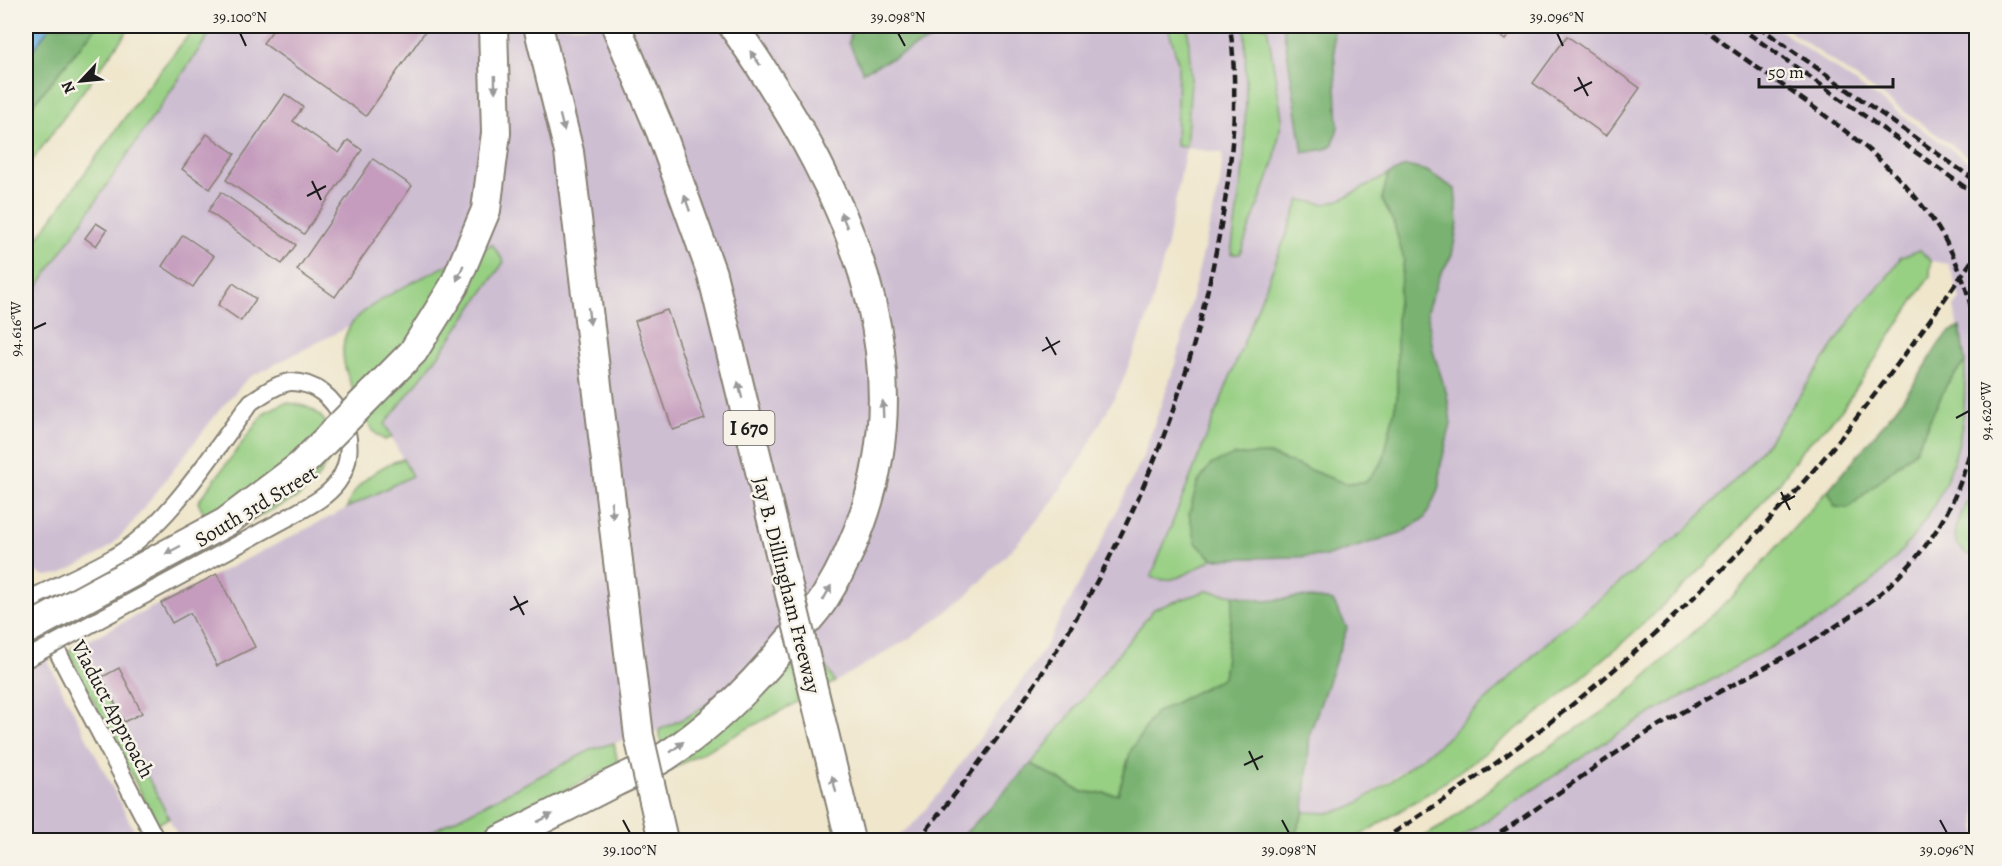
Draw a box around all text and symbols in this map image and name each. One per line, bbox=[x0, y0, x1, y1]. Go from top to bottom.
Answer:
text: 39.100°N bbox=[213, 7, 267, 27]
text: 39.098°N bbox=[870, 7, 926, 27]
text: 39.096°N bbox=[1530, 7, 1585, 27]
one-way arrow bbox=[749, 50, 761, 66]
north arrow bbox=[51, 51, 111, 111]
scale bar bbox=[1759, 51, 1892, 89]
text: 50 m bbox=[1768, 60, 1804, 84]
one-way arrow bbox=[490, 74, 500, 93]
text: N bbox=[56, 77, 81, 97]
one-way arrow bbox=[558, 114, 568, 132]
one-way arrow bbox=[681, 194, 691, 212]
one-way arrow bbox=[839, 211, 848, 229]
one-way arrow bbox=[455, 264, 464, 282]
text: 94.616°W bbox=[6, 301, 26, 357]
one-way arrow bbox=[584, 307, 593, 326]
one-way arrow bbox=[734, 381, 744, 400]
text: 94.620°W bbox=[1976, 382, 1996, 440]
one-way arrow bbox=[879, 399, 888, 418]
road number: I 670 bbox=[724, 411, 774, 445]
street label: South 3rd Street bbox=[189, 458, 323, 554]
street label: Jay B. Dillingham Freeway bbox=[746, 474, 828, 697]
one-way arrow bbox=[607, 500, 616, 519]
one-way arrow bbox=[165, 545, 182, 555]
one-way arrow bbox=[822, 584, 832, 601]
street label: Viaduct Approach bbox=[64, 634, 161, 783]
one-way arrow bbox=[669, 740, 685, 753]
one-way arrow bbox=[829, 775, 839, 793]
one-way arrow bbox=[536, 813, 553, 823]
text: 39.100°N bbox=[603, 840, 657, 860]
text: 39.098°N bbox=[1261, 840, 1317, 860]
text: 39.096°N bbox=[1920, 840, 1975, 860]

